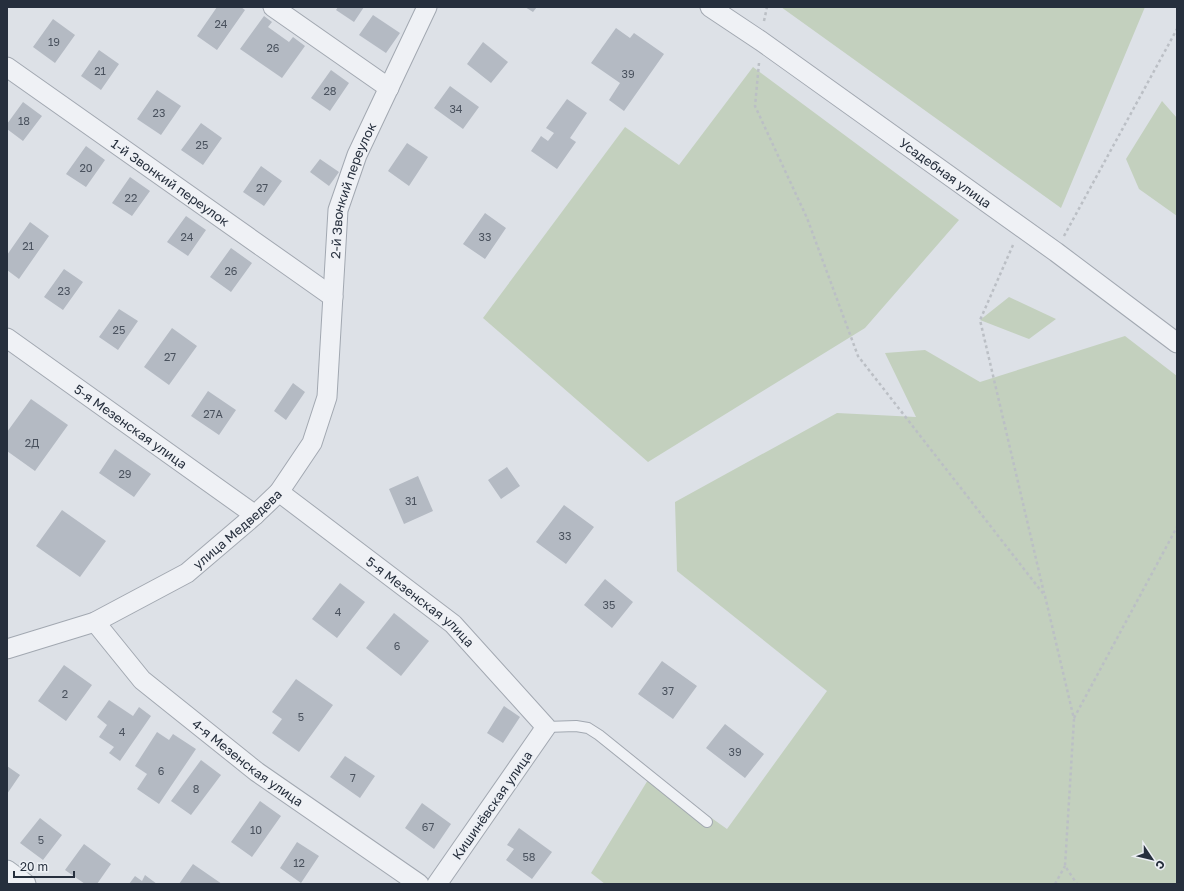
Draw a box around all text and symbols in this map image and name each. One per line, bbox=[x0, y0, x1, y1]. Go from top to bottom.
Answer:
house number: 24 bbox=[214, 17, 228, 30]
house number: 19 bbox=[48, 35, 60, 48]
house number: 26 bbox=[266, 41, 280, 54]
house number: 21 bbox=[94, 64, 106, 77]
house number: 39 bbox=[621, 67, 635, 80]
house number: 28 bbox=[323, 84, 337, 97]
house number: 34 bbox=[449, 102, 463, 115]
house number: 23 bbox=[153, 106, 165, 119]
house number: 18 bbox=[18, 114, 30, 127]
street label: 2-й Звонкий переулок bbox=[327, 119, 380, 259]
street label: Усадебная улица bbox=[896, 134, 995, 211]
street label: 1-й Звонкий переулок bbox=[108, 135, 233, 230]
house number: 25 bbox=[196, 138, 208, 151]
house number: 20 bbox=[79, 161, 93, 174]
house number: 27 bbox=[256, 181, 268, 194]
house number: 22 bbox=[125, 191, 137, 204]
house number: 24 bbox=[180, 230, 194, 243]
house number: 33 bbox=[479, 230, 491, 243]
house number: 21 bbox=[22, 239, 34, 252]
house number: 26 bbox=[224, 264, 238, 277]
house number: 23 bbox=[58, 284, 70, 297]
house number: 25 bbox=[113, 323, 125, 336]
house number: 27 bbox=[164, 350, 176, 363]
street label: 5-я Мезенская улица bbox=[71, 381, 190, 472]
house number: 27А bbox=[203, 407, 223, 420]
house number: 2Д bbox=[25, 436, 39, 449]
house number: 29 bbox=[118, 467, 132, 480]
street label: улица Медведева bbox=[190, 486, 285, 572]
house number: 31 bbox=[405, 494, 417, 507]
house number: 33 bbox=[559, 529, 571, 542]
street label: 5-я Мезенская улица bbox=[363, 553, 478, 650]
house number: 35 bbox=[603, 598, 615, 611]
house number: 4 bbox=[335, 605, 342, 618]
house number: 6 bbox=[394, 639, 401, 652]
house number: 37 bbox=[662, 684, 674, 697]
house number: 2 bbox=[62, 687, 68, 700]
house number: 5 bbox=[298, 710, 304, 723]
street label: 4-я Мезенская улица bbox=[189, 715, 307, 810]
house number: 4 bbox=[119, 725, 126, 738]
house number: 39 bbox=[728, 745, 742, 758]
street label: Кишинёвская улица bbox=[448, 748, 536, 862]
house number: 6 bbox=[158, 764, 165, 777]
house number: 7 bbox=[350, 771, 356, 784]
house number: 8 bbox=[193, 782, 200, 795]
house number: 67 bbox=[422, 820, 434, 833]
house number: 10 bbox=[250, 823, 262, 836]
house number: 5 bbox=[38, 833, 44, 846]
north arrow bbox=[1132, 839, 1172, 879]
house number: 58 bbox=[522, 850, 536, 863]
scale bar bbox=[14, 853, 74, 879]
house number: 12 bbox=[293, 856, 305, 869]
text: С bbox=[1153, 858, 1168, 872]
text: 20 m bbox=[20, 859, 48, 874]

